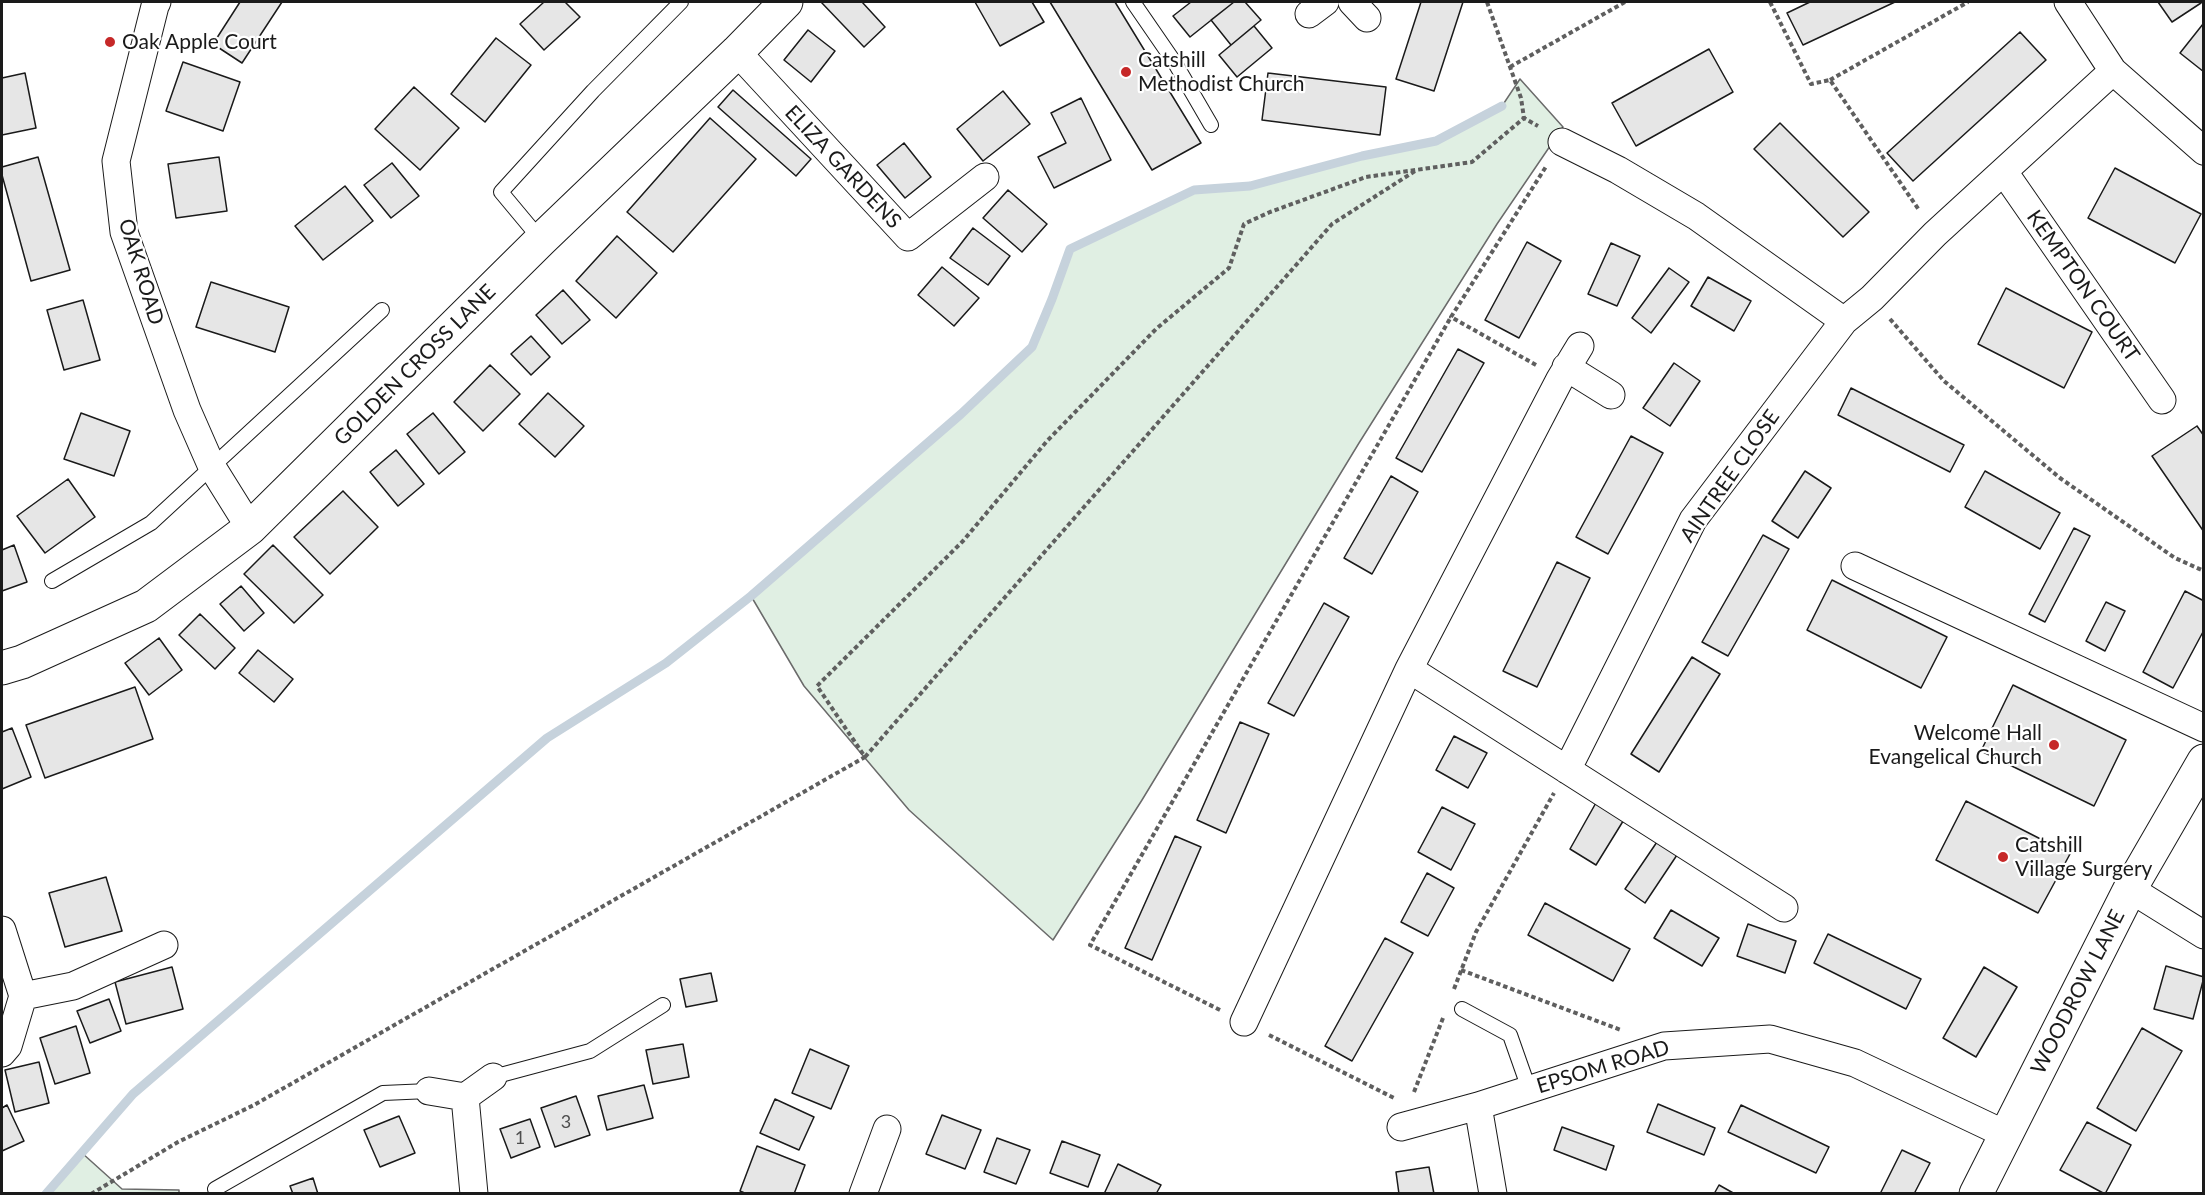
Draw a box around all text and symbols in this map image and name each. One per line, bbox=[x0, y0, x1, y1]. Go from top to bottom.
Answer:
place label: Oak Apple Court bbox=[122, 29, 277, 55]
marker: Oak Apple Court bbox=[103, 35, 117, 49]
place label: Catshill Methodist Church bbox=[1138, 47, 1305, 97]
marker: Catshill Methodist Church bbox=[1119, 65, 1133, 79]
street label: ELIZA GARDENS bbox=[780, 100, 906, 234]
street label: KEMPTON COURT bbox=[2021, 205, 2145, 367]
street label: OAK ROAD bbox=[113, 216, 169, 328]
street label: GOLDEN CROSS LANE bbox=[329, 279, 501, 451]
street label: AINTREE CLOSE bbox=[1675, 405, 1785, 547]
place label: Welcome Hall Evangelical Church bbox=[1869, 720, 2042, 770]
marker: Welcome Hall Evangelical Church bbox=[2047, 738, 2061, 752]
place label: Catshill Village Surgery bbox=[2015, 832, 2152, 882]
marker: Catshill Village Surgery bbox=[1996, 850, 2010, 864]
street label: WOODROW LANE bbox=[2026, 906, 2130, 1078]
street label: EPSOM ROAD bbox=[1534, 1035, 1672, 1099]
house number: 3 bbox=[561, 1111, 571, 1133]
house number: 1 bbox=[515, 1127, 525, 1149]

